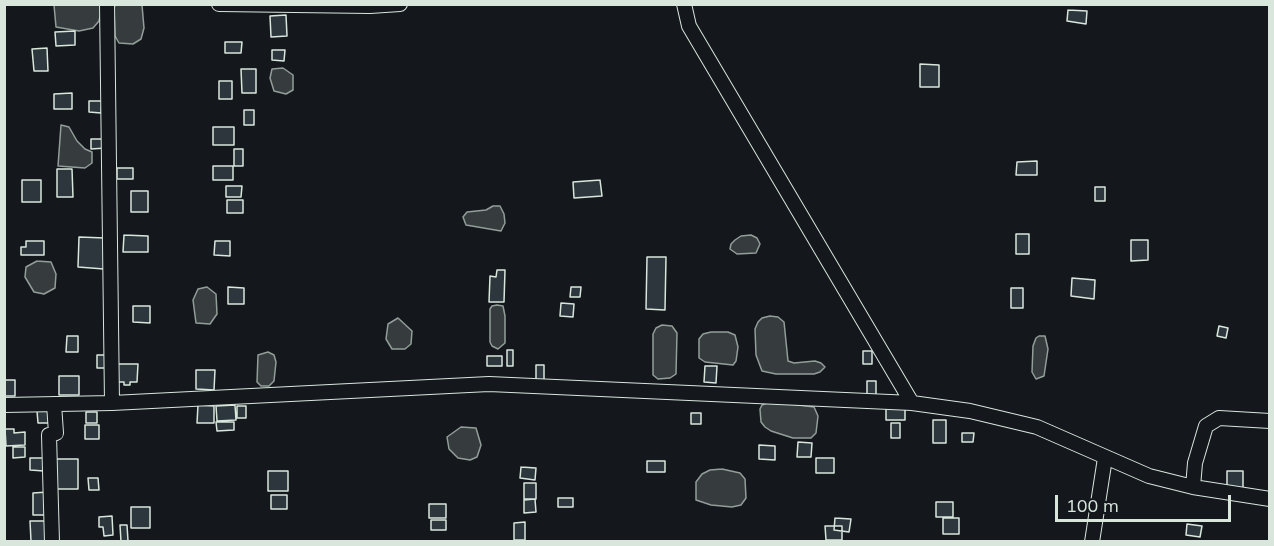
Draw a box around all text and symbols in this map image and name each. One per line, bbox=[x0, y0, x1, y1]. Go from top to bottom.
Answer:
scale bar bbox=[1058, 483, 1234, 521]
text: 100 m bbox=[1066, 494, 1119, 517]

